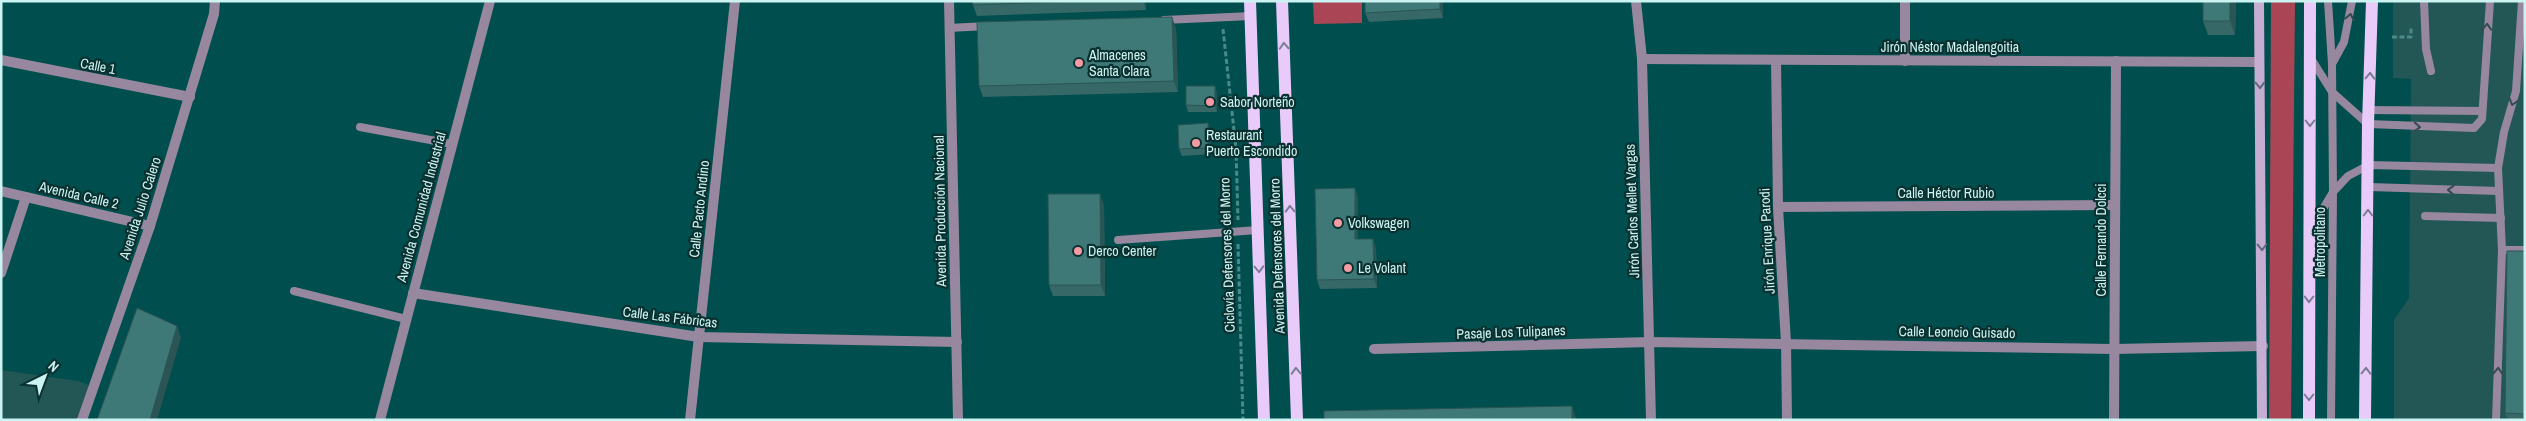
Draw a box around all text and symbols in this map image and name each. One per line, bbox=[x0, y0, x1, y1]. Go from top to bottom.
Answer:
one-way arrow bbox=[2344, 12, 2354, 21]
one-way arrow bbox=[2481, 22, 2492, 30]
street label: Jirón Néstor Madalengoitia bbox=[1881, 38, 2020, 56]
one-way arrow bbox=[1279, 42, 1290, 50]
place label: Almacenes Santa Clara bbox=[1088, 46, 1150, 80]
street label: Calle 1 bbox=[79, 54, 118, 78]
marker: Almacenes Santa Clara bbox=[1073, 57, 1085, 69]
one-way arrow bbox=[2364, 71, 2375, 79]
one-way arrow bbox=[2255, 82, 2265, 89]
place label: Sabor Norteño bbox=[1220, 93, 1295, 111]
marker: Sabor Norteño bbox=[1204, 96, 1216, 108]
one-way arrow bbox=[2508, 97, 2518, 105]
one-way arrow bbox=[2305, 120, 2315, 127]
one-way arrow bbox=[2413, 121, 2421, 132]
place label: Restaurant Puerto Escondido bbox=[1206, 126, 1297, 160]
street label: Avenida Comunidad Industrial bbox=[392, 130, 450, 285]
street label: Avenida Producción Nacional bbox=[930, 135, 950, 288]
marker: Restaurant Puerto Escondido bbox=[1190, 137, 1202, 149]
street label: Jirón Carlos Mellet Vargas bbox=[1621, 143, 1643, 278]
street label: Avenida Julio Calero bbox=[115, 155, 165, 262]
street label: Calle Pacto Andino bbox=[685, 159, 713, 259]
street label: Avenida Calle 2 bbox=[37, 177, 120, 213]
street label: Ciclovía Defensores del Morro bbox=[1215, 177, 1239, 333]
street label: Avenida Defensores del Morro bbox=[1265, 178, 1289, 335]
street label: Calle Fernando Dolcci bbox=[2092, 183, 2110, 297]
street label: Calle Héctor Rubio bbox=[1898, 184, 1994, 202]
one-way arrow bbox=[2446, 184, 2454, 195]
street label: Jirón Enrique Parodi bbox=[1755, 188, 1779, 294]
one-way arrow bbox=[1285, 204, 1296, 212]
street label: Metropolitano bbox=[2311, 207, 2329, 277]
one-way arrow bbox=[2363, 208, 2373, 216]
place label: Volkswagen bbox=[1348, 214, 1409, 232]
marker: Volkswagen bbox=[1332, 217, 1344, 229]
place label: Derco Center bbox=[1088, 242, 1156, 260]
one-way arrow bbox=[2257, 244, 2267, 252]
marker: Derco Center bbox=[1072, 245, 1084, 257]
place label: Le Volant bbox=[1358, 259, 1406, 277]
marker: Le Volant bbox=[1342, 262, 1354, 274]
one-way arrow bbox=[1254, 266, 1264, 273]
one-way arrow bbox=[2304, 296, 2314, 303]
street label: Calle Las Fábricas bbox=[622, 302, 719, 332]
street label: Pasaje Los Tulipanes bbox=[1456, 321, 1566, 343]
street label: Calle Leoncio Guisado bbox=[1898, 322, 2016, 342]
north arrow bbox=[20, 351, 70, 401]
text: N bbox=[45, 357, 63, 376]
one-way arrow bbox=[1290, 367, 1301, 375]
one-way arrow bbox=[2361, 367, 2371, 374]
one-way arrow bbox=[2492, 367, 2503, 375]
one-way arrow bbox=[2304, 394, 2314, 401]

